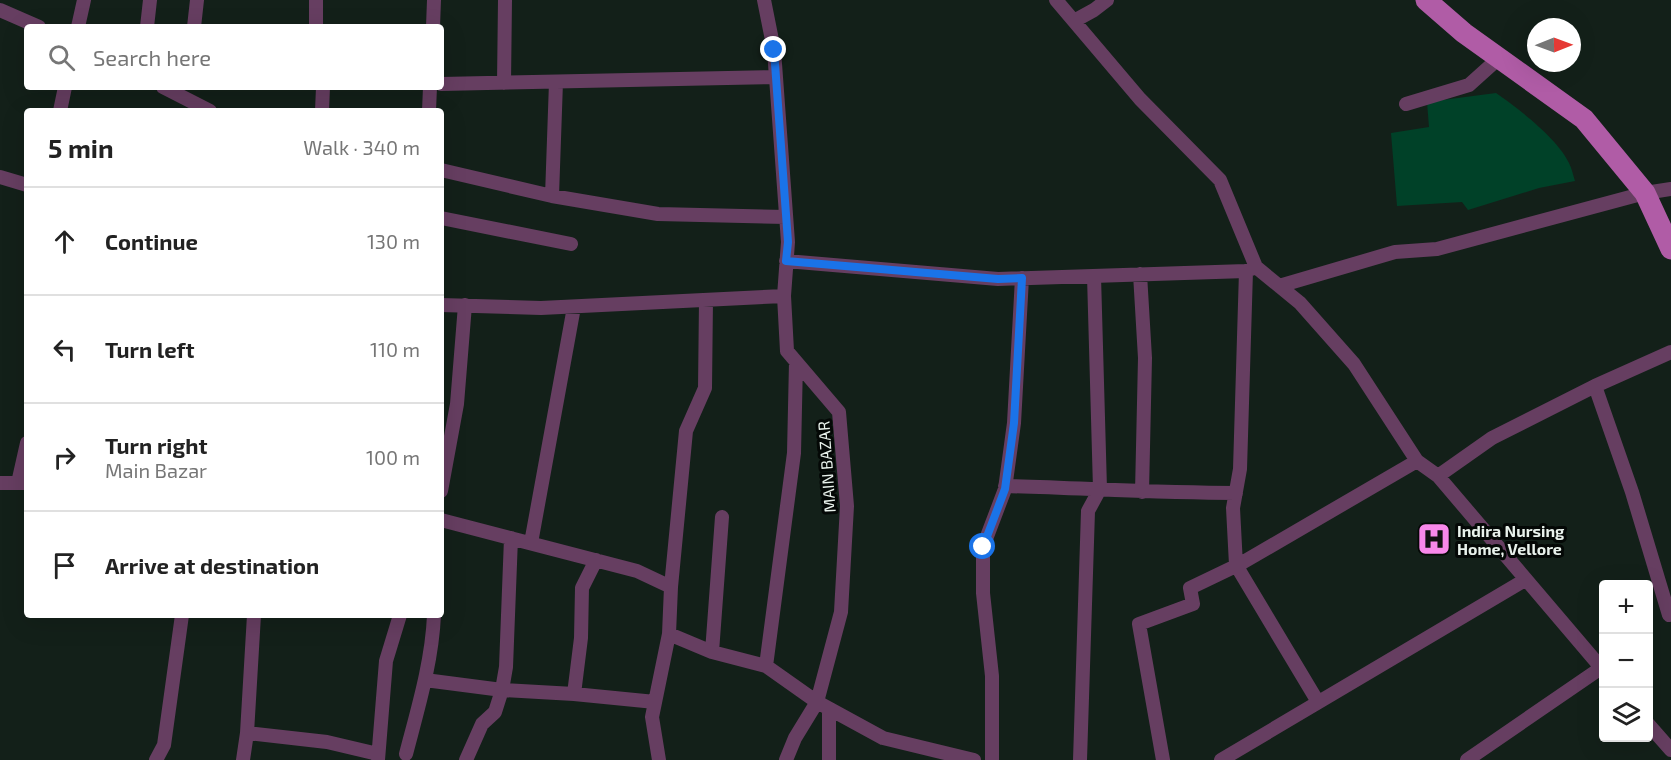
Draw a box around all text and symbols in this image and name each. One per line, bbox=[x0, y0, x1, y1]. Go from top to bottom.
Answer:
north arrow bbox=[1527, 18, 1581, 72]
search box bbox=[24, 24, 444, 90]
route end bbox=[760, 36, 786, 62]
icon: search bbox=[45, 41, 78, 74]
text: Search here bbox=[93, 44, 211, 70]
text: 5 min bbox=[48, 132, 114, 163]
text: Walk · 340 m bbox=[303, 135, 420, 159]
icon: ahead bbox=[48, 225, 81, 258]
text: Continue bbox=[105, 228, 198, 254]
text: 130 m bbox=[367, 229, 420, 253]
icon: left bbox=[48, 333, 81, 366]
text: Turn left bbox=[105, 336, 194, 362]
text: 110 m bbox=[370, 337, 420, 361]
street label: MAIN BAZAR bbox=[813, 420, 839, 513]
text: Turn right bbox=[105, 432, 207, 458]
icon: right bbox=[48, 441, 81, 474]
text: 100 m bbox=[366, 445, 420, 469]
text: Main Bazar bbox=[105, 458, 207, 482]
hospital icon: Indira Nursing Home, Vellore bbox=[1416, 521, 1452, 557]
place label: Indira Nursing Home, Vellore bbox=[1457, 521, 1565, 558]
route start bbox=[969, 533, 995, 559]
icon: arrive bbox=[48, 549, 81, 582]
text: Arrive at destination bbox=[105, 552, 319, 578]
map controls bbox=[1599, 580, 1653, 742]
button: + bbox=[1599, 580, 1653, 634]
button: − bbox=[1599, 634, 1653, 688]
button: layers bbox=[1599, 688, 1653, 742]

